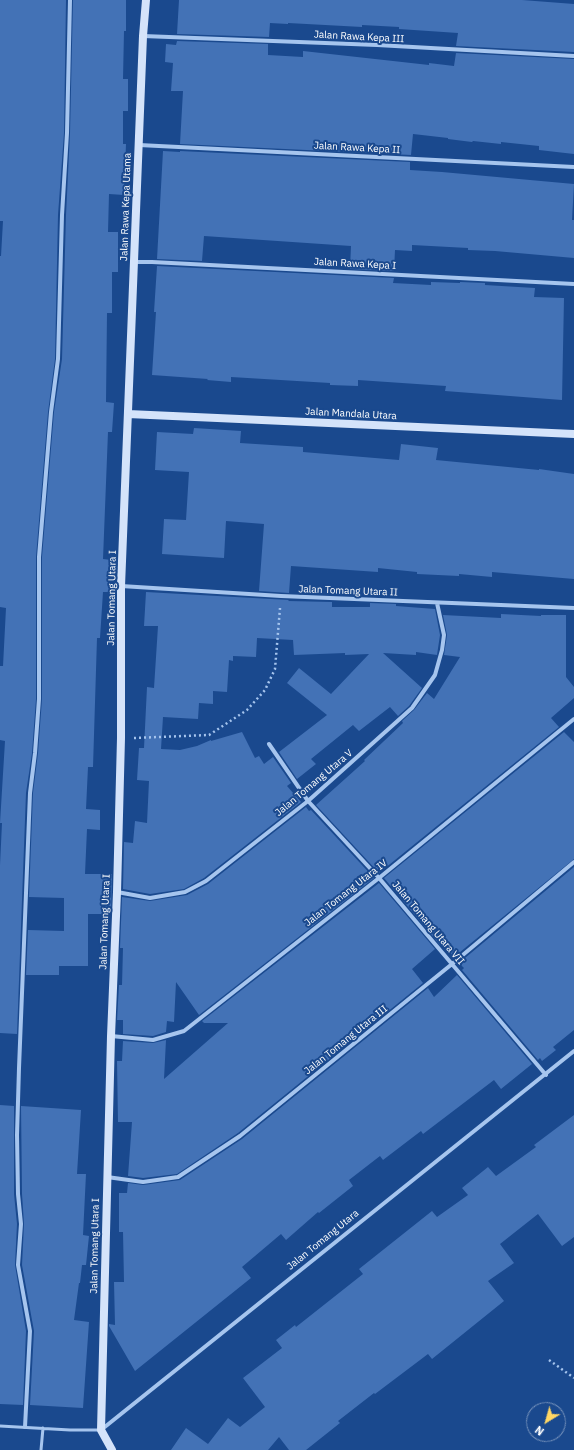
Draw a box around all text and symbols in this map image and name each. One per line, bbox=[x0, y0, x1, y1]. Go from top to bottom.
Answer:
street label: Jalan Rawa Kepa III bbox=[313, 29, 405, 45]
street label: Jalan Rawa Kepa II bbox=[313, 140, 401, 156]
street label: Jalan Rawa Kepa Utama bbox=[118, 153, 134, 261]
street label: Jalan Rawa Kepa I bbox=[313, 256, 397, 272]
street label: Jalan Mandala Utara bbox=[305, 406, 397, 422]
street label: Jalan Tomang Utara I bbox=[105, 550, 119, 646]
street label: Jalan Tomang Utara II bbox=[298, 583, 398, 599]
street label: Jalan Tomang Utara V bbox=[273, 747, 355, 819]
street label: Jalan Tomang Utara IV bbox=[302, 857, 390, 929]
street label: Jalan Tomang Utara I bbox=[97, 874, 113, 970]
street label: Jalan Tomang Utara VII bbox=[389, 879, 467, 967]
street label: Jalan Tomang Utara III bbox=[302, 1003, 390, 1077]
street label: Jalan Tomang Utara I bbox=[88, 1198, 102, 1294]
street label: Jalan Tomang Utara bbox=[285, 1207, 361, 1273]
north arrow bbox=[526, 1402, 566, 1442]
text: N bbox=[532, 1423, 547, 1439]

